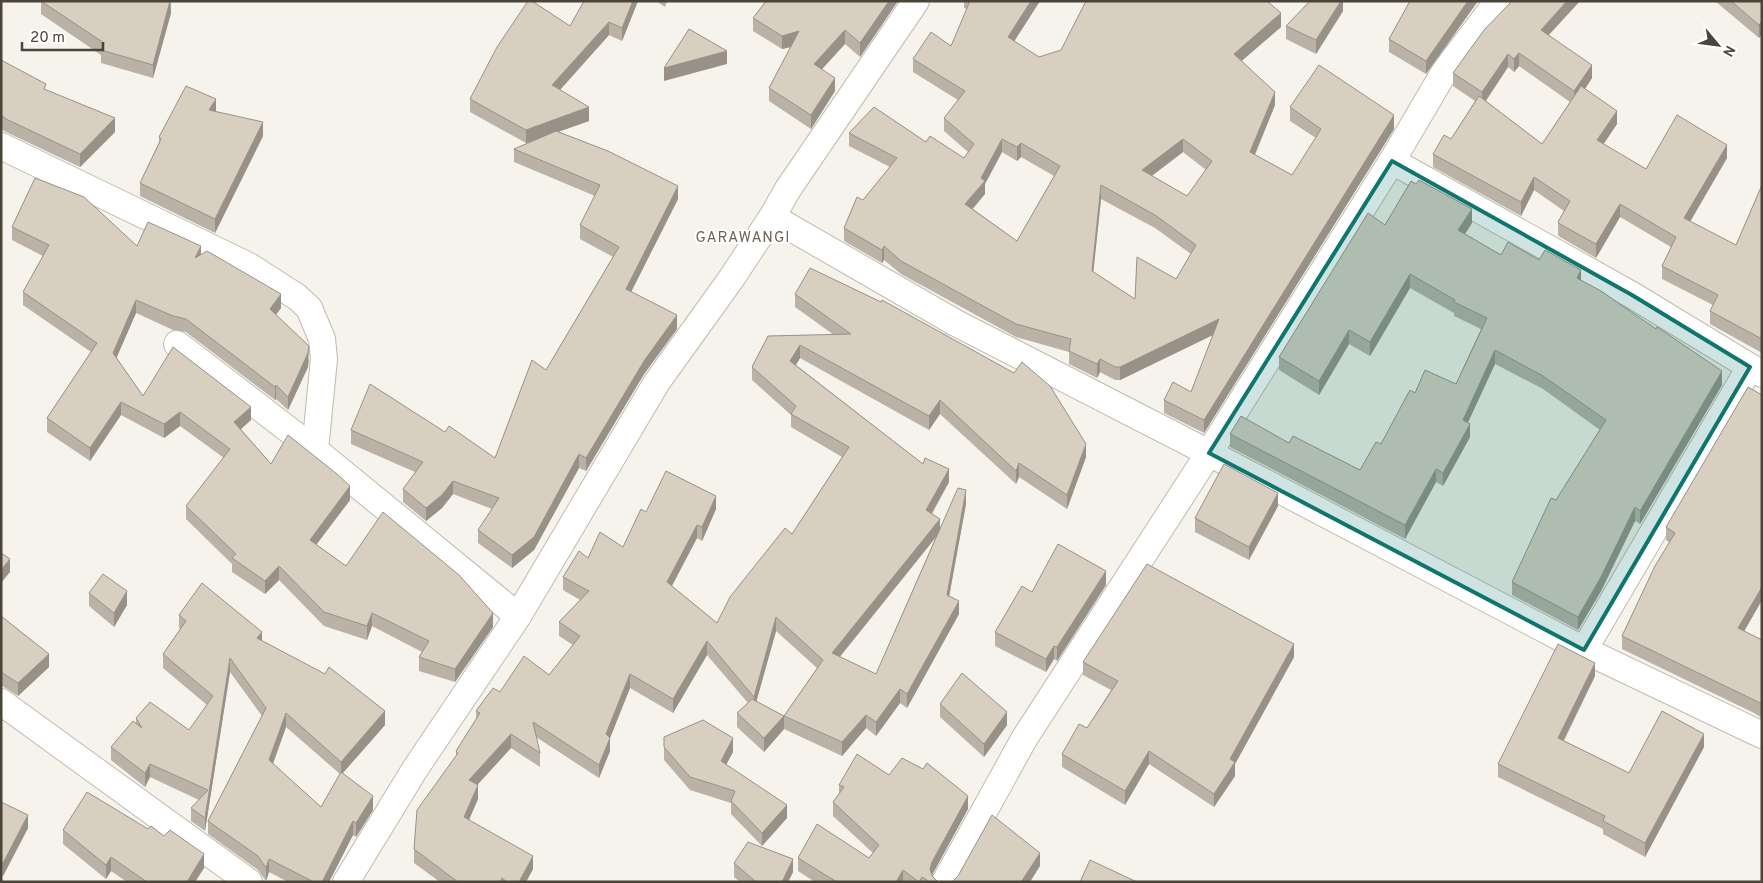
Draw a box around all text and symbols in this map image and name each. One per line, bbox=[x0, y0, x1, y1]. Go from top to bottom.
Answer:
scale bar bbox=[22, 20, 104, 52]
north arrow bbox=[1693, 20, 1743, 70]
text: 20 m bbox=[30, 29, 65, 48]
text: N bbox=[1718, 42, 1738, 59]
district label: GARAWANGI bbox=[695, 229, 791, 248]

